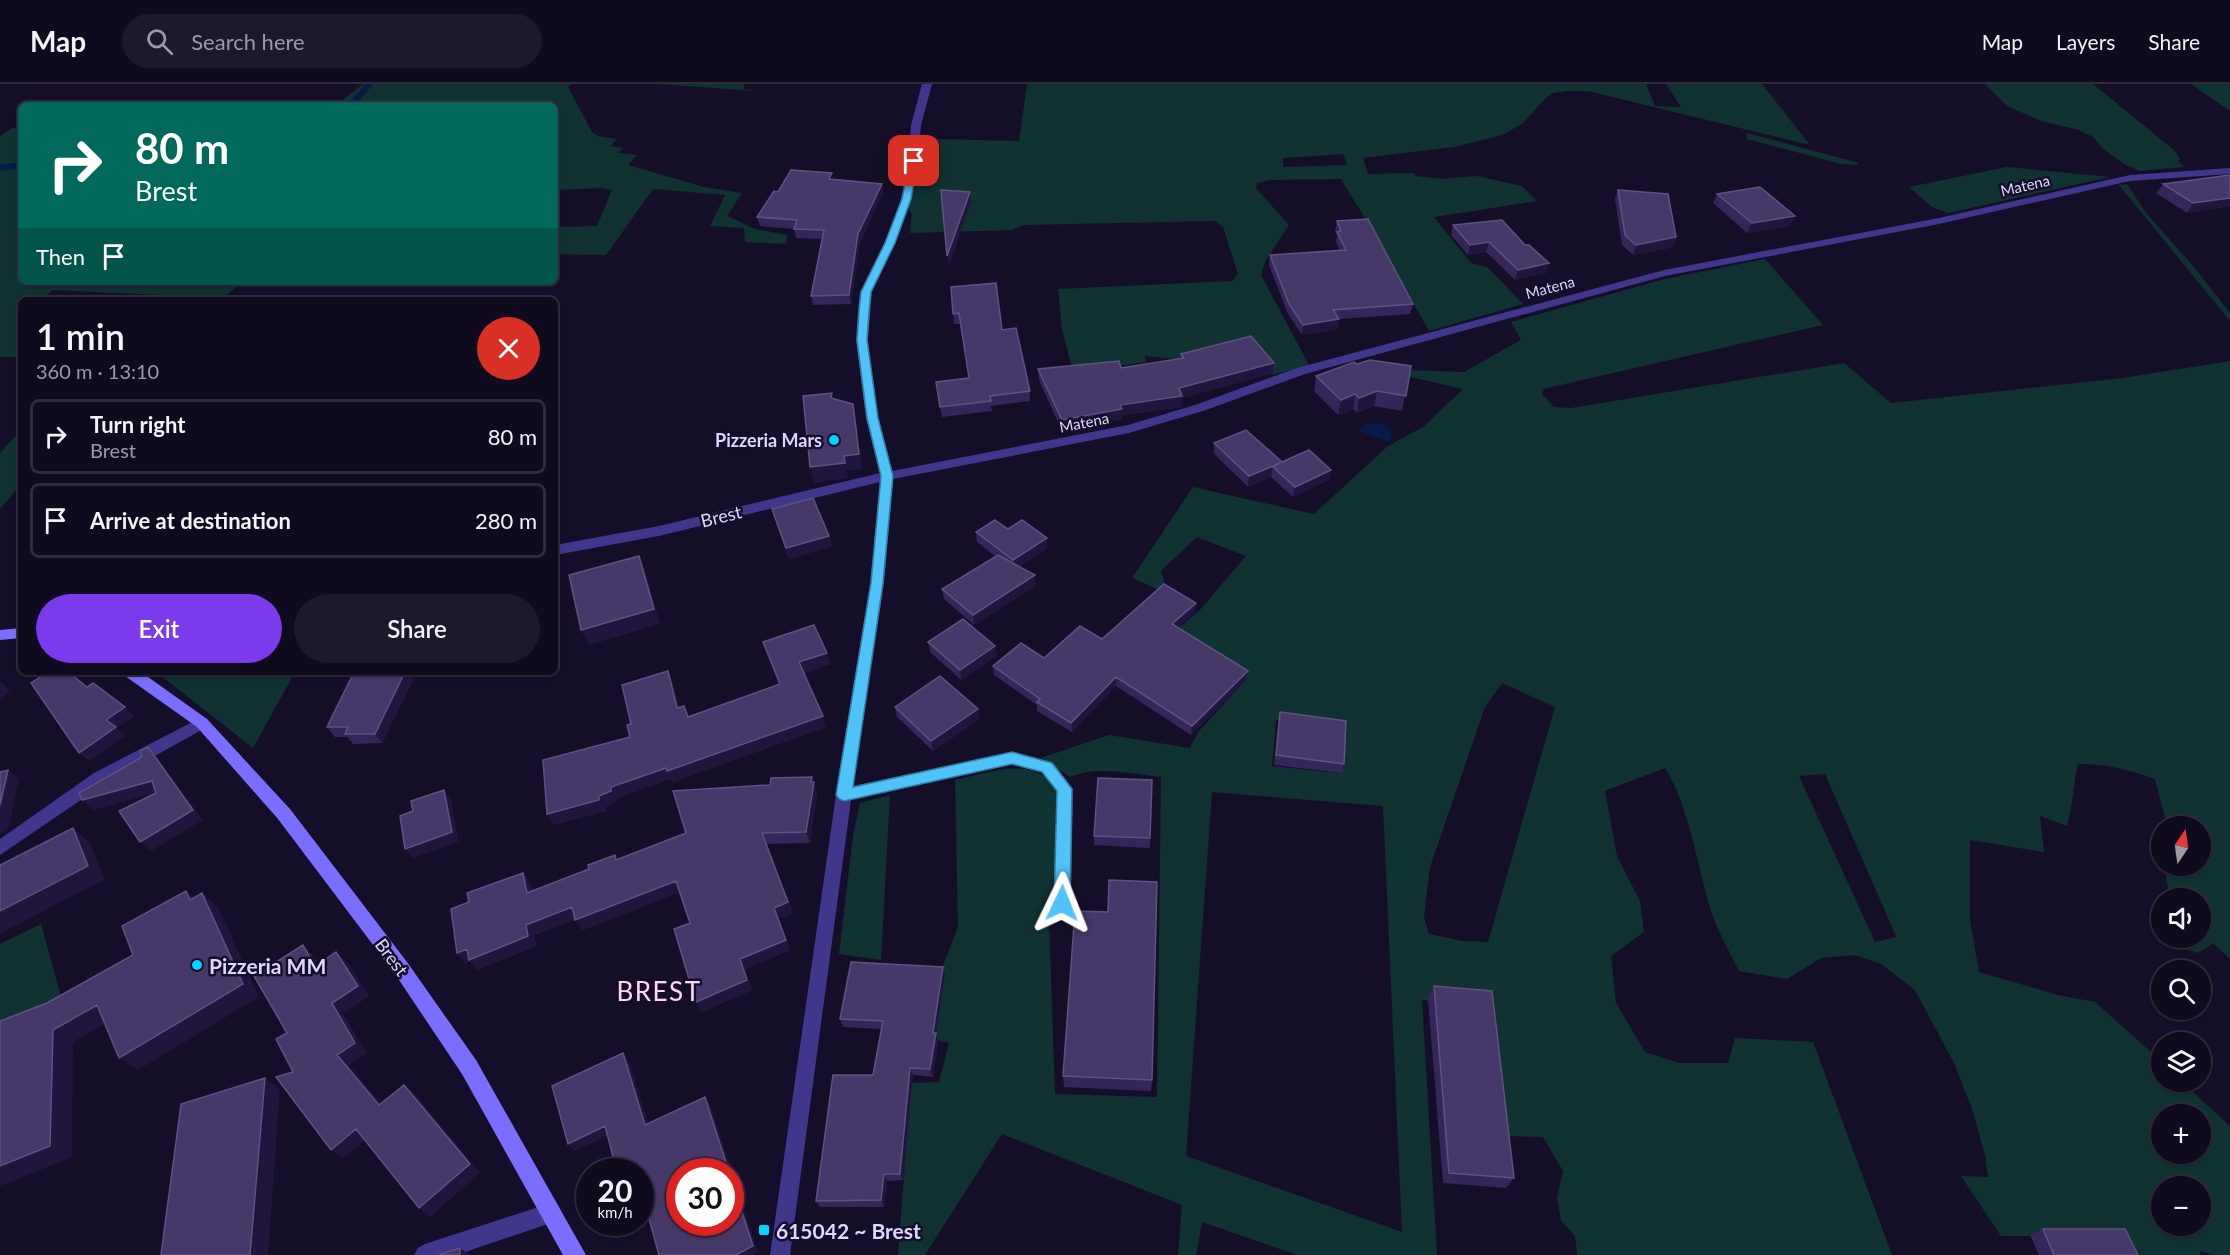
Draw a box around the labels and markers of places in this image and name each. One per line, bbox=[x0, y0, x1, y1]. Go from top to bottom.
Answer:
pin bbox=[888, 135, 939, 186]
place label: Pizzeria Mars bbox=[715, 429, 822, 451]
marker: Pizzeria Mars bbox=[827, 433, 841, 447]
place label: Pizzeria MM bbox=[209, 953, 326, 978]
marker: Pizzeria MM bbox=[190, 958, 204, 972]
place label: 615042 ~ Brest bbox=[776, 1218, 921, 1243]
marker: 615042 ~ Brest bbox=[757, 1223, 771, 1237]

